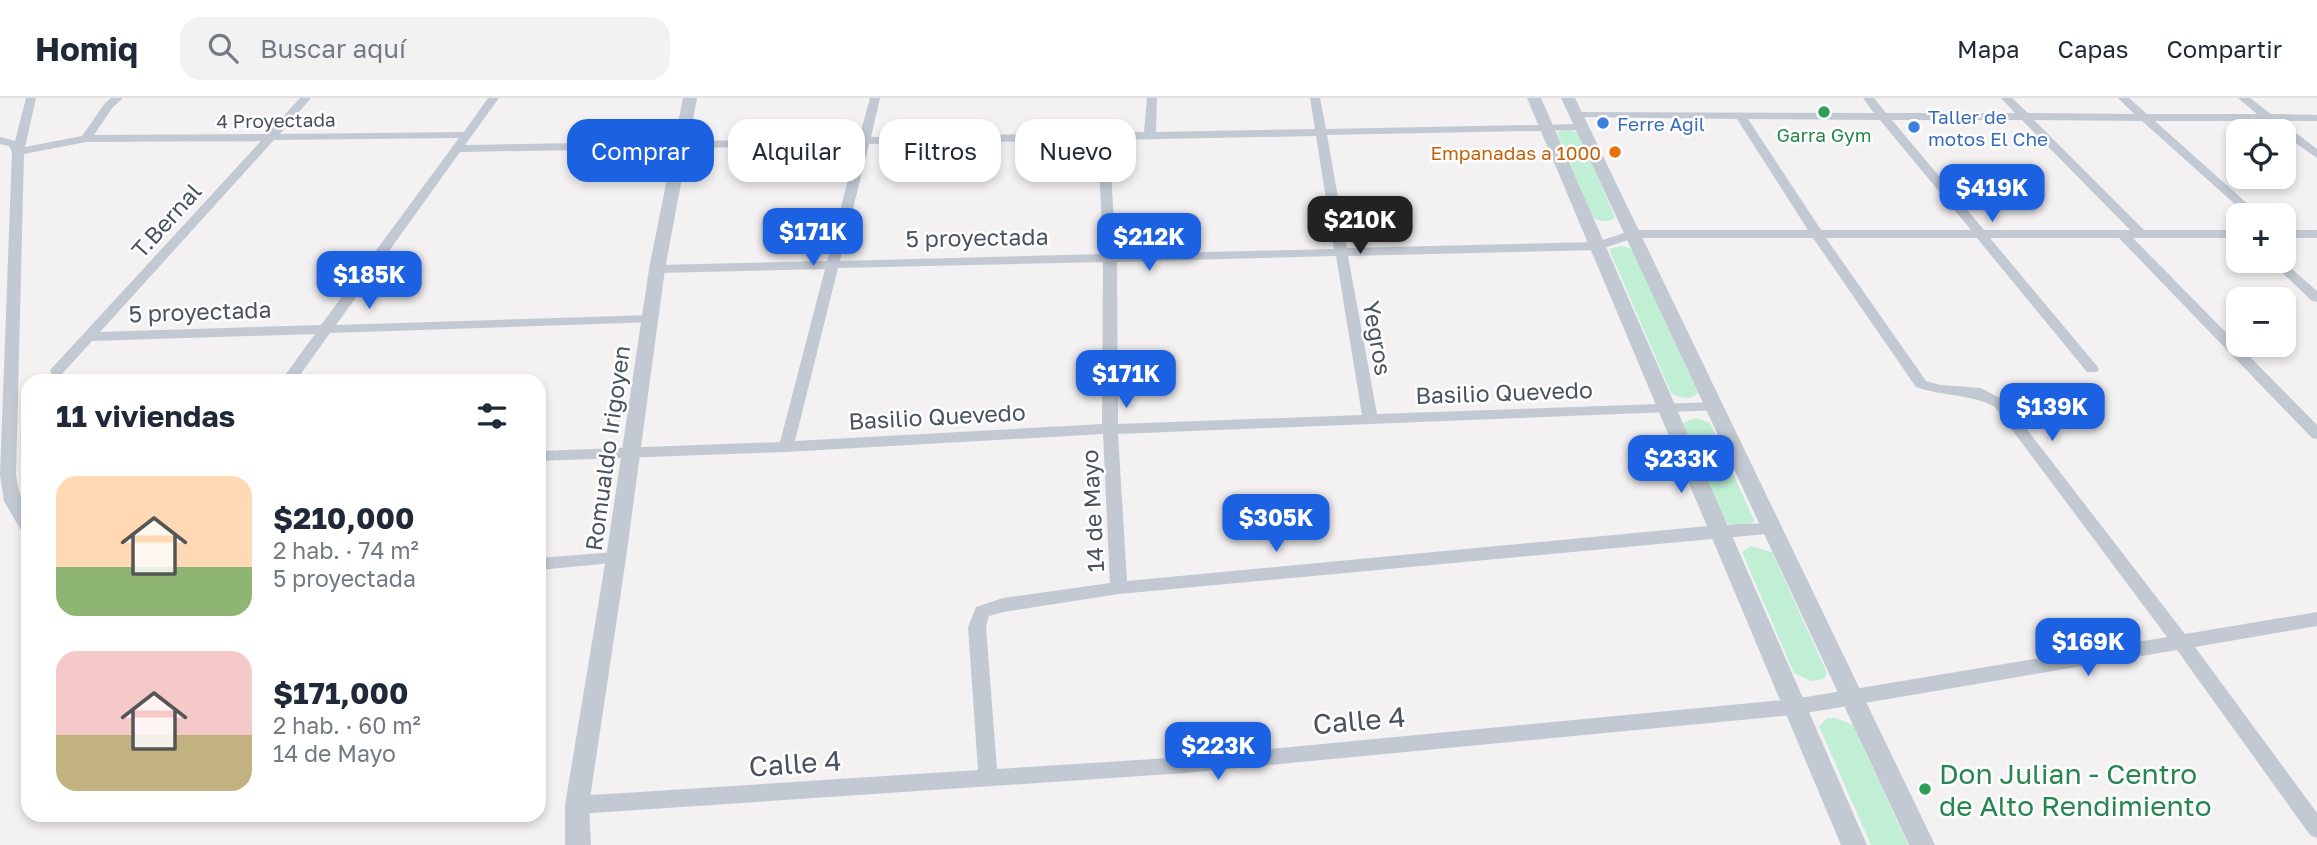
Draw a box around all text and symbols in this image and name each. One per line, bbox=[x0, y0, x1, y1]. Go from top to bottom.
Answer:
search box bbox=[180, 17, 670, 80]
text: Homiq bbox=[35, 29, 138, 68]
icon: search bbox=[204, 29, 242, 67]
text: Buscar aquí bbox=[260, 33, 406, 64]
text: Mapa bbox=[1957, 34, 2020, 63]
text: Capas bbox=[2058, 34, 2128, 63]
text: Compartir bbox=[2166, 34, 2282, 63]
marker: Garra Gym bbox=[1816, 104, 1832, 120]
place label: Taller de motos El Che bbox=[1928, 105, 2048, 150]
street label: 4 Proyectada bbox=[216, 107, 336, 133]
place label: Ferre Agil bbox=[1617, 112, 1705, 135]
marker: Ferre Agil bbox=[1595, 115, 1611, 131]
chip: Comprar bbox=[567, 119, 714, 182]
chip: Alquilar bbox=[728, 119, 865, 182]
chip: Filtros bbox=[879, 119, 1001, 182]
chip: Nuevo bbox=[1015, 119, 1136, 182]
marker: Taller de motos El Che bbox=[1906, 119, 1922, 135]
map controls bbox=[2226, 119, 2296, 357]
button: locate bbox=[2226, 119, 2296, 189]
place label: Garra Gym bbox=[1776, 123, 1872, 146]
place label: Empanadas a 1000 bbox=[1430, 141, 1601, 164]
marker: Empanadas a 1000 bbox=[1607, 144, 1623, 160]
pin: $419K bbox=[1943, 164, 2041, 224]
text: $419K bbox=[1956, 173, 2028, 201]
street label: T.Bernal bbox=[125, 177, 207, 263]
pin: $210K bbox=[1311, 197, 1409, 256]
button: + bbox=[2226, 203, 2296, 273]
text: $210K bbox=[1324, 205, 1396, 233]
pin: $171K bbox=[764, 208, 862, 268]
pin: $212K bbox=[1100, 214, 1198, 273]
text: $171K bbox=[779, 217, 847, 245]
street label: 5 proyectada bbox=[905, 222, 1049, 252]
text: $212K bbox=[1113, 222, 1185, 250]
pin: $185K bbox=[320, 252, 418, 311]
text: $185K bbox=[333, 260, 405, 288]
button: − bbox=[2226, 287, 2296, 357]
street label: 5 proyectada bbox=[128, 295, 272, 327]
street label: Yegros bbox=[1358, 299, 1398, 377]
street label: Romualdo Irigoyen bbox=[579, 344, 635, 552]
pin: $171K bbox=[1077, 350, 1175, 410]
text: $171K bbox=[1092, 359, 1160, 387]
street label: Basilio Quevedo bbox=[1415, 375, 1593, 409]
pin: $139K bbox=[2003, 384, 2101, 443]
text: $139K bbox=[2016, 392, 2088, 420]
icon: filters bbox=[473, 397, 511, 435]
street label: Basilio Quevedo bbox=[848, 397, 1026, 435]
text: 11 viviendas bbox=[56, 398, 235, 434]
pin: $233K bbox=[1632, 436, 1730, 495]
text: $233K bbox=[1644, 444, 1718, 472]
street label: 14 de Mayo bbox=[1075, 449, 1109, 573]
pin: $305K bbox=[1227, 494, 1325, 554]
text: $210,000 bbox=[273, 500, 414, 536]
text: $305K bbox=[1238, 503, 1314, 531]
icon: home bbox=[112, 504, 196, 588]
text: 2 hab. · 74 m² bbox=[273, 536, 419, 564]
text: 5 proyectada bbox=[273, 564, 416, 592]
pin: $169K bbox=[2039, 618, 2137, 678]
text: $169K bbox=[2051, 627, 2125, 655]
text: $171,000 bbox=[273, 675, 408, 711]
icon: home bbox=[112, 679, 196, 763]
street label: Calle 4 bbox=[1311, 700, 1407, 740]
text: 2 hab. · 60 m² bbox=[273, 711, 421, 739]
pin: $223K bbox=[1169, 722, 1267, 782]
text: $223K bbox=[1181, 731, 1255, 759]
text: 14 de Mayo bbox=[273, 739, 396, 767]
street label: Calle 4 bbox=[748, 743, 842, 783]
place label: Don Julian - Centro de Alto Rendimiento bbox=[1939, 757, 2211, 822]
marker: Don Julian - Centro de Alto Rendimiento bbox=[1917, 781, 1933, 797]

